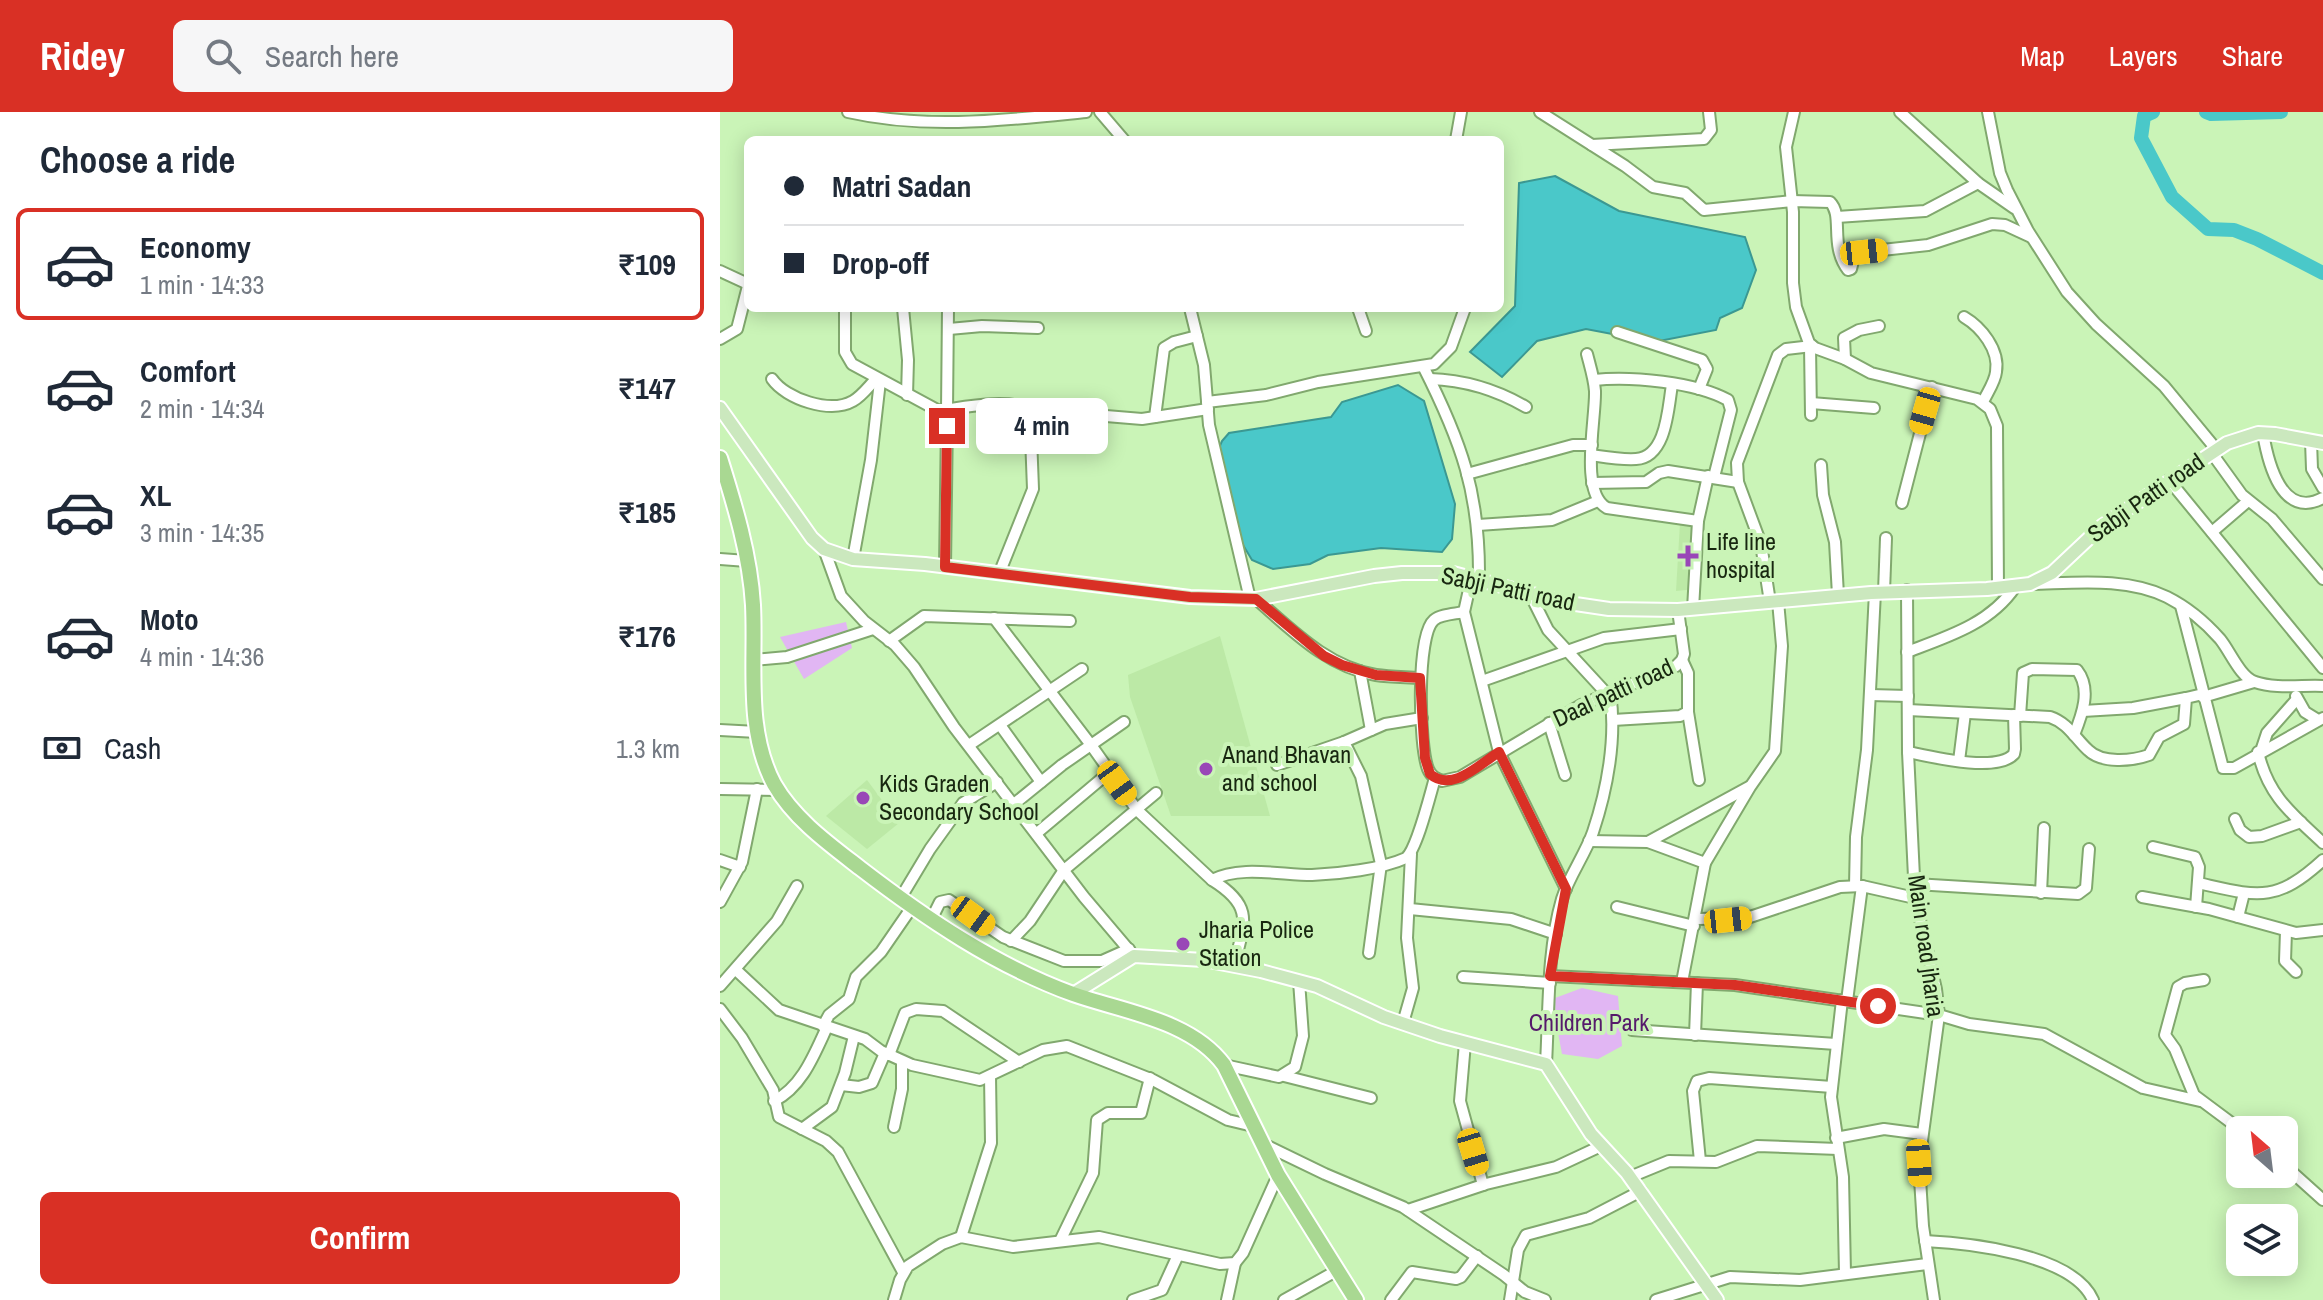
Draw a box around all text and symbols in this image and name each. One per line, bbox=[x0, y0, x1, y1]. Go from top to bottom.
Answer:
search box bbox=[173, 20, 733, 92]
text: Ridey bbox=[40, 31, 125, 82]
icon: search bbox=[201, 34, 245, 78]
text: Search here bbox=[265, 36, 399, 76]
text: Map bbox=[2020, 37, 2065, 75]
text: Layers bbox=[2109, 37, 2178, 75]
text: Share bbox=[2222, 37, 2283, 75]
text: Choose a ride bbox=[40, 136, 235, 184]
text: Matri Sadan bbox=[832, 166, 971, 206]
text: Economy bbox=[140, 227, 251, 267]
icon: car bbox=[44, 228, 116, 300]
car bbox=[1839, 238, 1889, 266]
text: Drop-off bbox=[832, 243, 929, 283]
text: ₹109 bbox=[618, 244, 676, 284]
text: 1 min · 14:33 bbox=[140, 267, 264, 302]
text: Comfort bbox=[140, 351, 236, 391]
icon: car bbox=[44, 352, 116, 424]
text: ₹147 bbox=[618, 368, 676, 408]
car bbox=[1907, 385, 1943, 437]
text: 2 min · 14:34 bbox=[140, 391, 264, 426]
callout: 4 min bbox=[975, 398, 1107, 454]
route end bbox=[929, 408, 965, 444]
text: 4 min bbox=[1014, 408, 1070, 443]
street label: Sabji Patti road bbox=[2081, 445, 2210, 549]
text: XL bbox=[140, 475, 171, 515]
icon: car bbox=[44, 476, 116, 548]
text: ₹185 bbox=[618, 492, 676, 532]
text: 3 min · 14:35 bbox=[140, 515, 264, 550]
place label: Life line hospital bbox=[1706, 525, 1776, 585]
marker: Life line hospital bbox=[1677, 545, 1699, 567]
street label: Sabji Patti road bbox=[1439, 558, 1578, 618]
text: Moto bbox=[140, 599, 199, 639]
icon: car bbox=[44, 600, 116, 672]
text: ₹176 bbox=[618, 616, 676, 656]
text: 4 min · 14:36 bbox=[140, 639, 264, 674]
street label: Daal patti road bbox=[1547, 650, 1678, 734]
icon: cash bbox=[40, 726, 84, 770]
text: Cash bbox=[104, 728, 161, 768]
text: 1.3 km bbox=[616, 731, 680, 766]
place label: Anand Bhavan and school bbox=[1221, 738, 1351, 798]
car bbox=[1093, 757, 1141, 809]
marker: Anand Bhavan and school bbox=[1197, 760, 1215, 778]
place label: Kids Graden Secondary School bbox=[879, 767, 1039, 827]
marker: Kids Graden Secondary School bbox=[854, 789, 872, 807]
street label: Main road jharia bbox=[1901, 873, 1953, 1019]
car bbox=[947, 892, 999, 940]
car bbox=[1703, 906, 1753, 934]
place label: Jharia Police Station bbox=[1199, 913, 1314, 973]
marker: Jharia Police Station bbox=[1174, 935, 1192, 953]
route start bbox=[1860, 988, 1896, 1024]
park label: Children Park bbox=[1529, 1006, 1649, 1038]
north arrow bbox=[2226, 1116, 2298, 1188]
map controls bbox=[2226, 1116, 2298, 1276]
car bbox=[1455, 1126, 1491, 1178]
car bbox=[1905, 1138, 1933, 1188]
button: Confirm bbox=[40, 1192, 680, 1284]
button: layers bbox=[2226, 1204, 2298, 1276]

